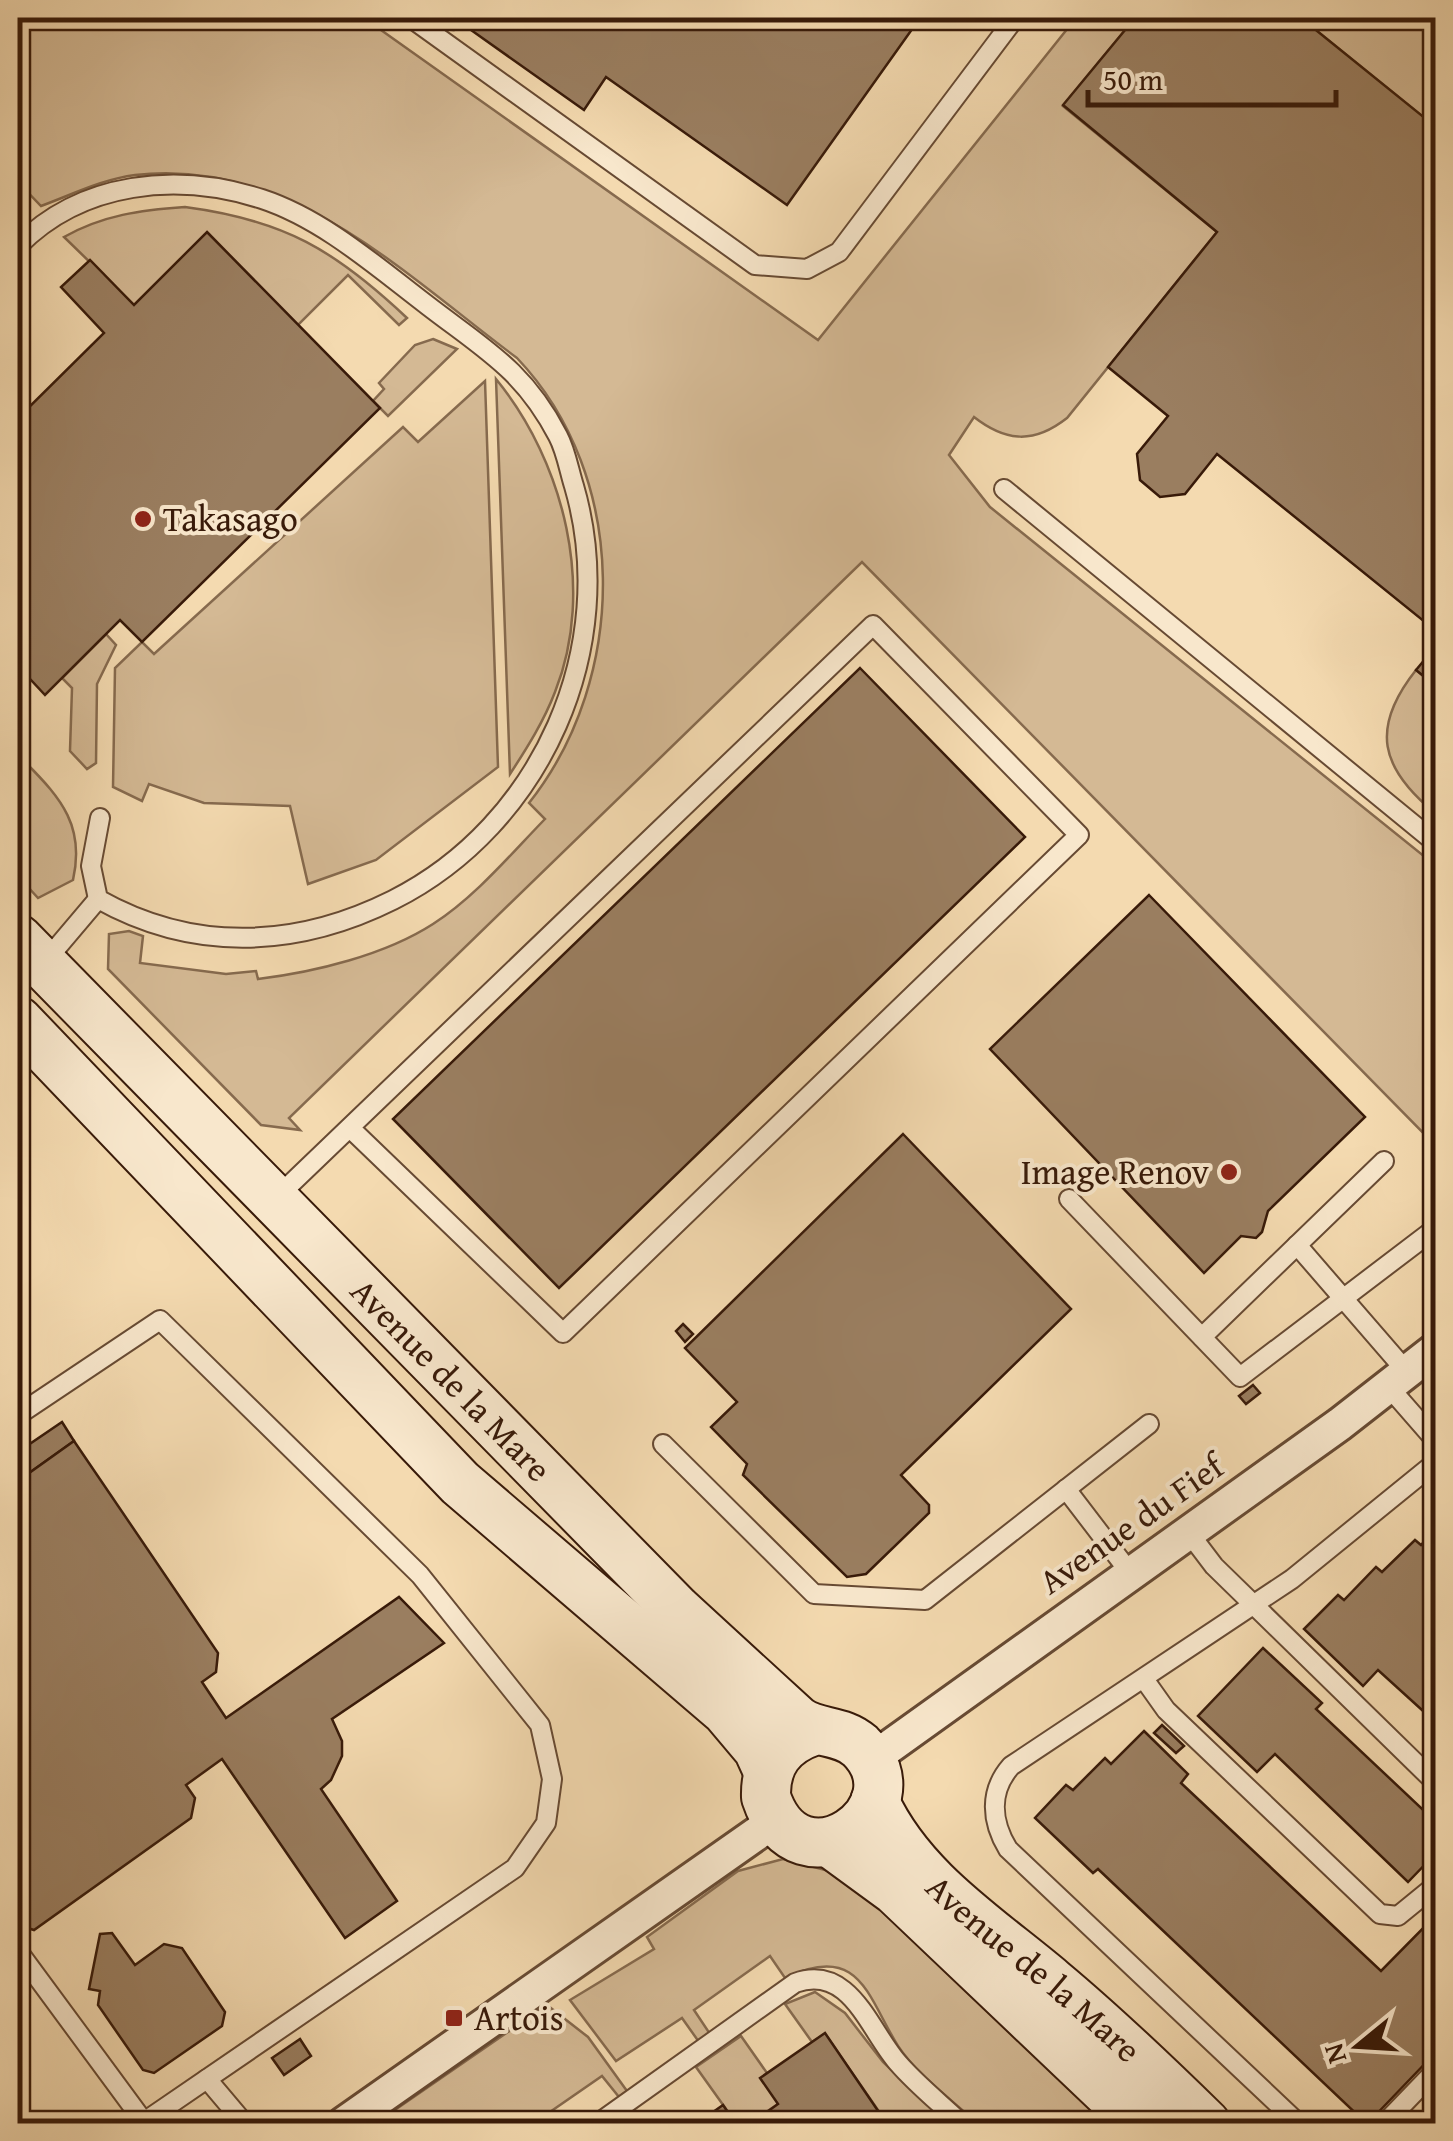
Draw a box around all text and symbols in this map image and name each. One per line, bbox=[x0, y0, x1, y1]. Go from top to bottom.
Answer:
scale bar bbox=[1088, 45, 1336, 107]
text: 50 m bbox=[1103, 57, 1163, 101]
place label: Takasago bbox=[163, 493, 298, 544]
marker: Takasago bbox=[132, 508, 154, 530]
place label: Image Renov bbox=[1021, 1146, 1210, 1197]
marker: Image Renov bbox=[1218, 1161, 1240, 1183]
street label: Avenue de la Mare bbox=[339, 1266, 563, 1493]
street label: Avenue du Fief bbox=[1028, 1439, 1237, 1606]
street label: Avenue de la Mare bbox=[915, 1863, 1153, 2074]
place label: Artois bbox=[474, 1992, 564, 2043]
north arrow bbox=[1308, 1996, 1408, 2096]
marker: Artois bbox=[443, 2007, 465, 2029]
text: N bbox=[1311, 2038, 1356, 2069]

